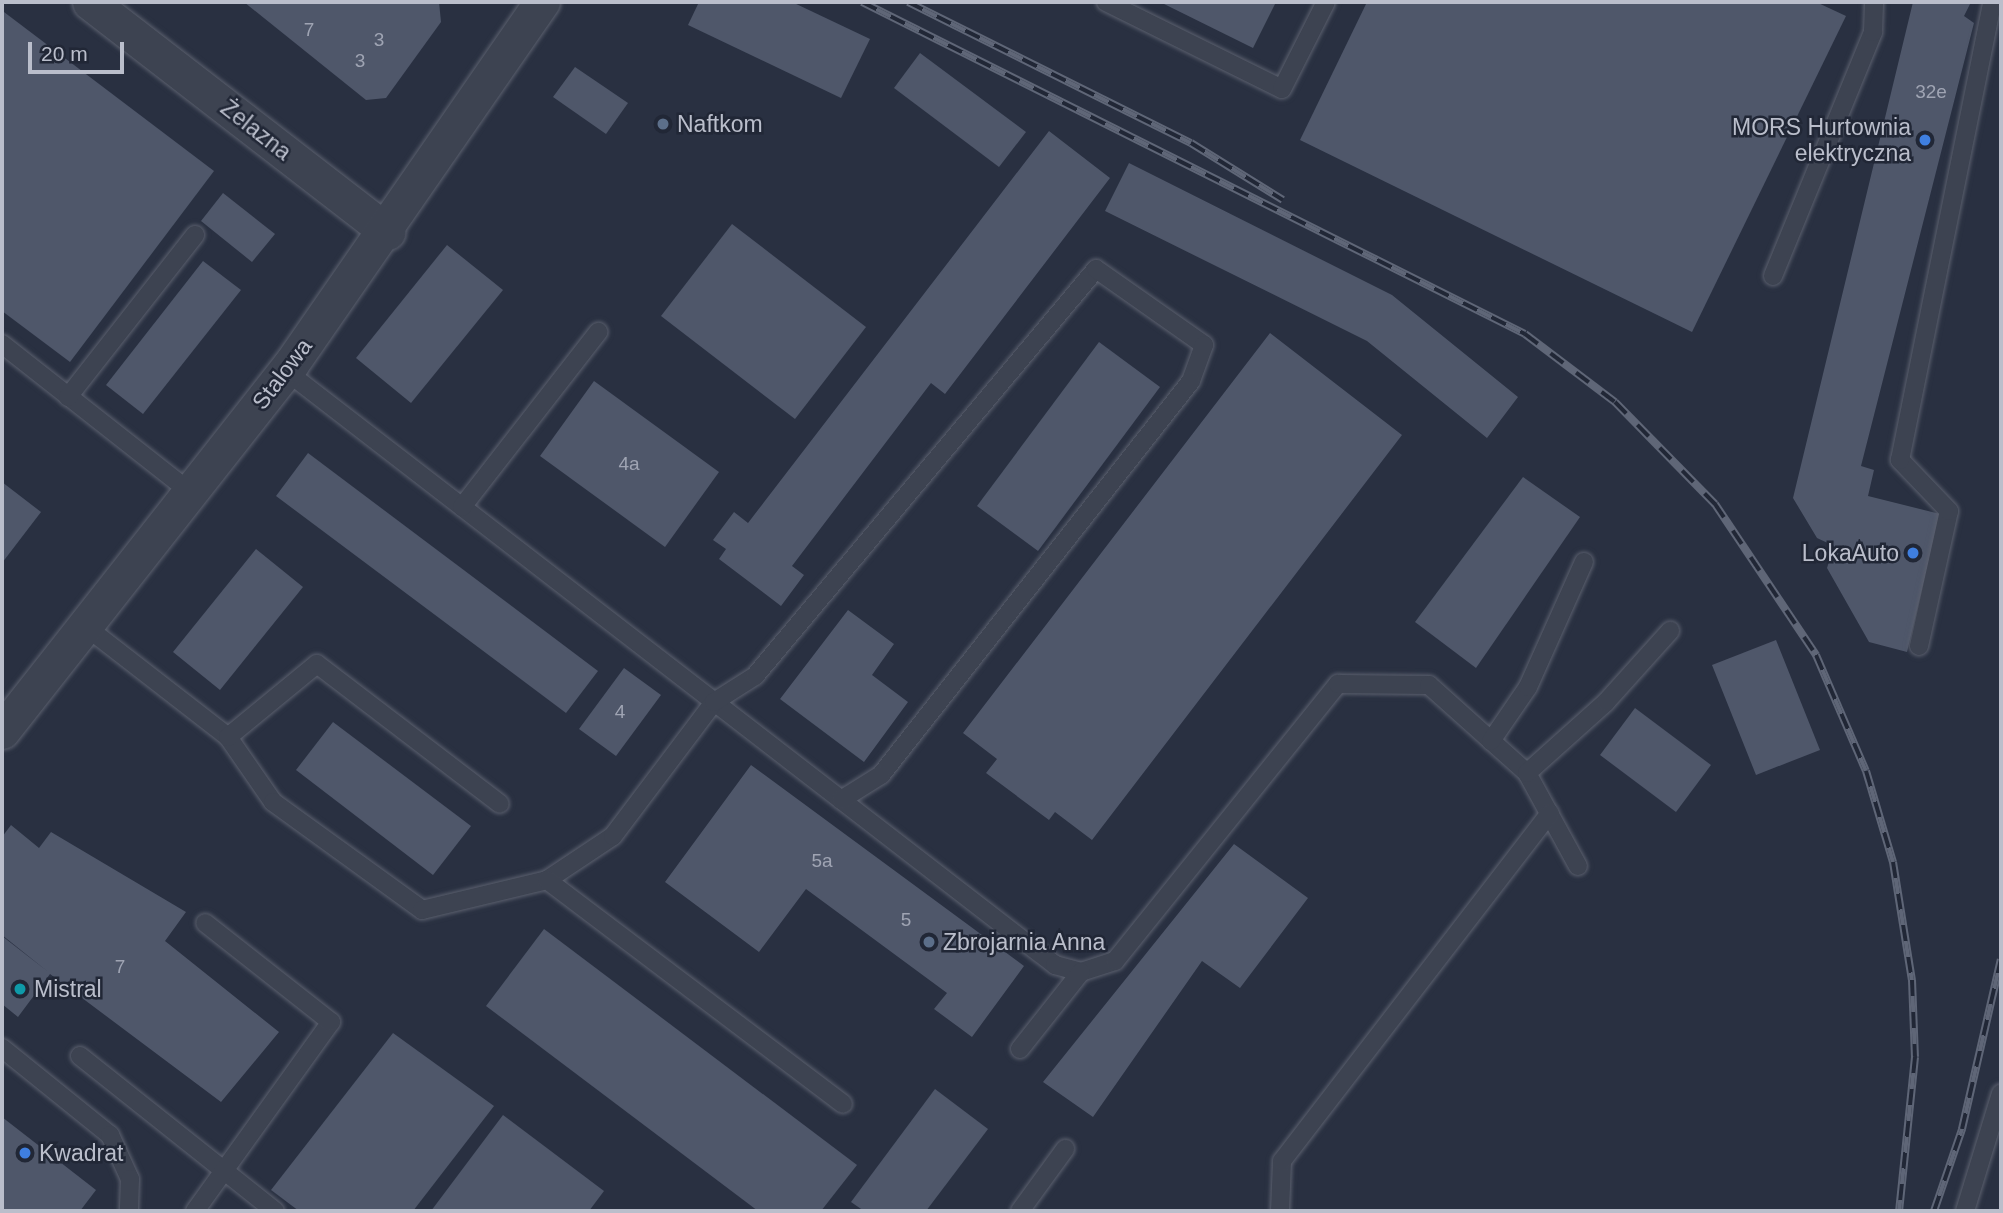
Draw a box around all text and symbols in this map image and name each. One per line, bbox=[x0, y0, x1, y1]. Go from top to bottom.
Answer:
house number: 7 bbox=[304, 19, 314, 41]
scale bar bbox=[32, 28, 128, 72]
house number: 3 bbox=[374, 29, 384, 51]
text: 20 m bbox=[41, 42, 88, 65]
house number: 3 bbox=[355, 50, 365, 72]
house number: 32e bbox=[1915, 81, 1947, 103]
street label: Żelazna bbox=[215, 94, 297, 166]
place label: Naftkom bbox=[677, 110, 763, 138]
place label: MORS Hurtownia elektryczna bbox=[1732, 113, 1911, 167]
marker: Naftkom bbox=[655, 116, 671, 132]
marker: MORS Hurtownia elektryczna bbox=[1917, 132, 1933, 148]
street label: Stalowa bbox=[246, 333, 318, 415]
house number: 4a bbox=[618, 453, 640, 475]
place label: LokaAuto bbox=[1802, 539, 1899, 567]
marker: LokaAuto bbox=[1905, 545, 1921, 561]
house number: 4 bbox=[615, 701, 625, 723]
house number: 5a bbox=[811, 850, 833, 872]
house number: 5 bbox=[901, 909, 911, 931]
place label: Zbrojarnia Anna bbox=[943, 928, 1107, 956]
marker: Zbrojarnia Anna bbox=[921, 934, 937, 950]
house number: 7 bbox=[115, 956, 125, 978]
place label: Mistral bbox=[34, 975, 102, 1003]
marker: Mistral bbox=[12, 981, 28, 997]
place label: Kwadrat bbox=[39, 1139, 123, 1167]
marker: Kwadrat bbox=[17, 1145, 33, 1161]

